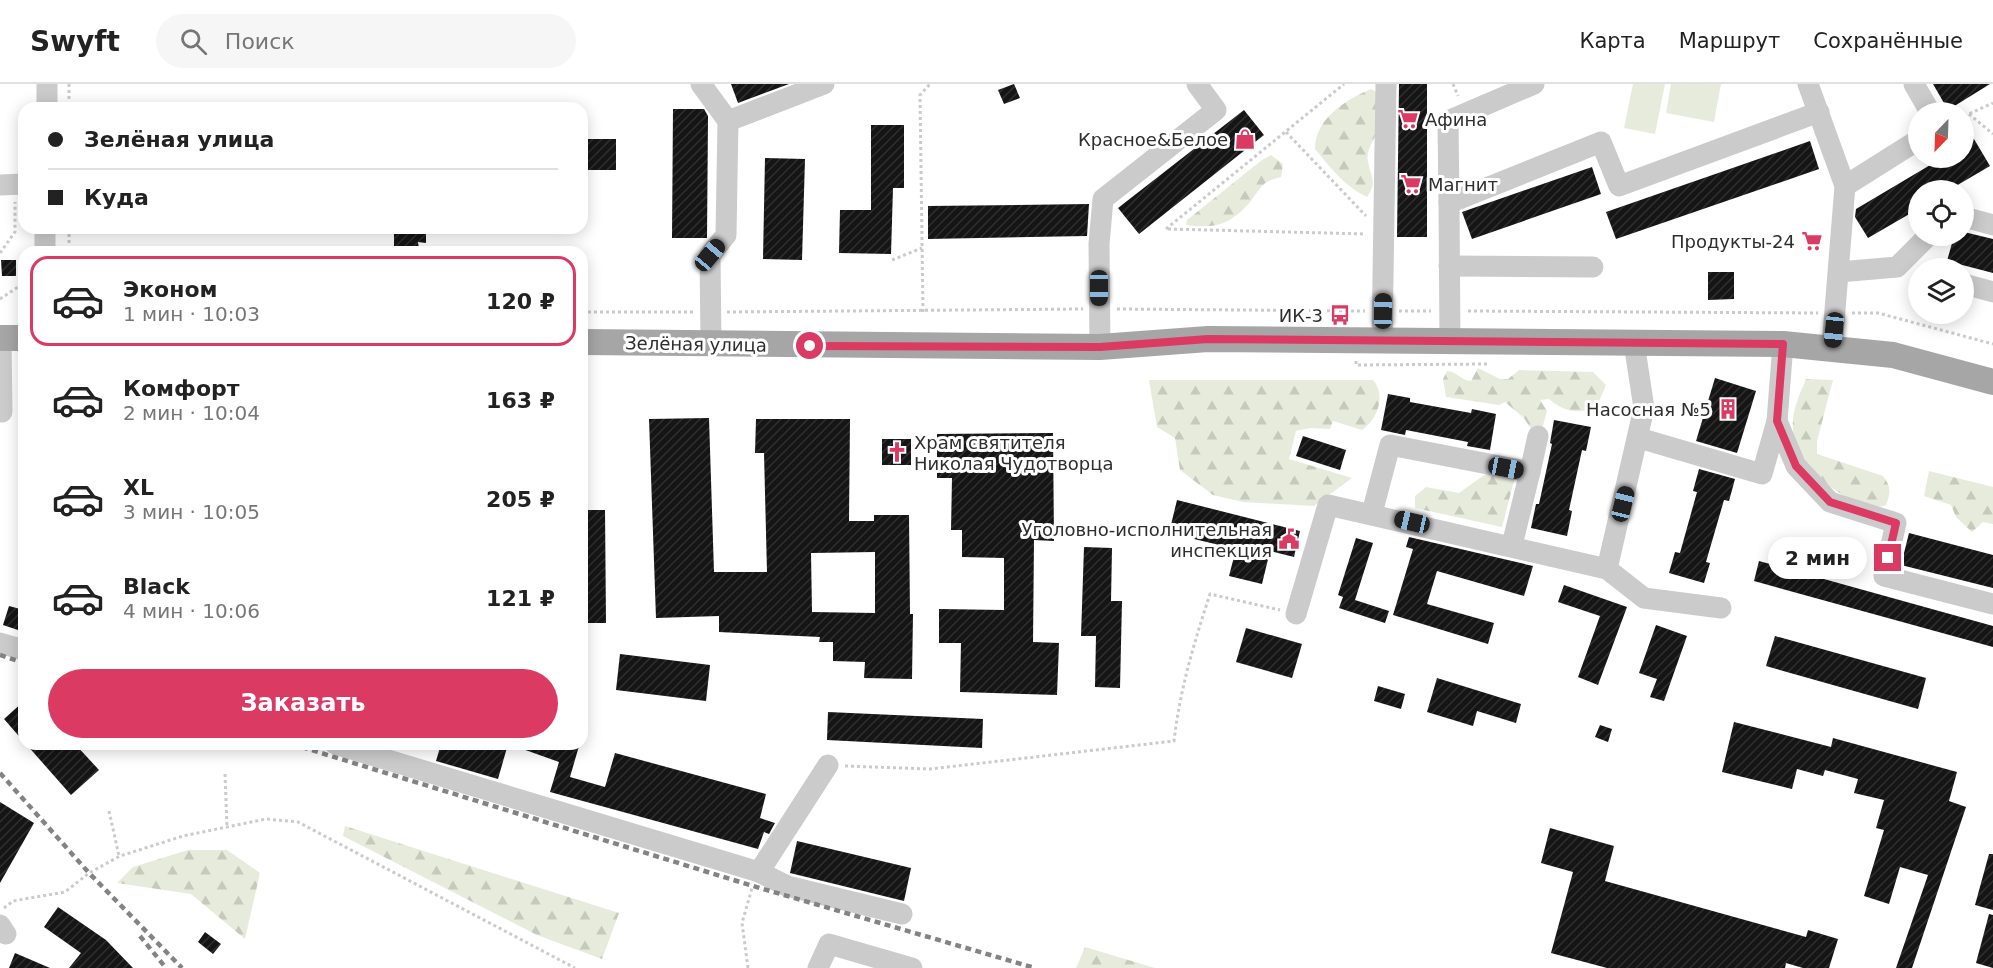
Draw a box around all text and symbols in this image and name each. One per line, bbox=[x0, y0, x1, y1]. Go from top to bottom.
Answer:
search box bbox=[156, 14, 576, 68]
text: Swyft bbox=[30, 25, 120, 58]
icon: search bbox=[177, 25, 210, 58]
text: Поиск bbox=[225, 29, 295, 54]
text: Карта bbox=[1580, 29, 1646, 53]
text: Маршрут bbox=[1679, 29, 1780, 53]
text: Сохранённые bbox=[1813, 29, 1963, 53]
north arrow bbox=[1908, 102, 1974, 168]
map controls bbox=[1908, 102, 1974, 324]
supermarket icon: Афина bbox=[1396, 107, 1420, 131]
place label: Афина bbox=[1425, 109, 1487, 130]
text: Зелёная улица bbox=[84, 127, 274, 152]
shop icon: Красное&Белое bbox=[1233, 127, 1257, 151]
place label: Красное&Белое bbox=[1078, 129, 1228, 150]
supermarket icon: Магнит bbox=[1399, 172, 1423, 196]
place label: Магнит bbox=[1428, 174, 1498, 195]
button: locate bbox=[1908, 180, 1974, 246]
text: Куда bbox=[84, 185, 149, 210]
supermarket icon: Продукты-24 bbox=[1800, 229, 1824, 253]
place label: Продукты-24 bbox=[1671, 231, 1795, 252]
car bbox=[692, 235, 728, 275]
button: layers bbox=[1908, 258, 1974, 324]
car bbox=[1090, 270, 1108, 306]
icon: car bbox=[51, 274, 105, 328]
text: Эконом bbox=[123, 277, 218, 302]
text: 120 ₽ bbox=[486, 289, 555, 314]
car bbox=[1374, 293, 1392, 329]
text: 1 мин · 10:03 bbox=[123, 302, 260, 326]
bus stop icon: ИК-3 bbox=[1328, 303, 1352, 327]
place label: ИК-3 bbox=[1279, 305, 1323, 326]
car bbox=[1823, 311, 1845, 349]
street label: Зелёная улица bbox=[625, 332, 767, 356]
route start bbox=[796, 332, 823, 359]
icon: car bbox=[51, 373, 105, 427]
text: Комфорт bbox=[123, 376, 240, 401]
text: 163 ₽ bbox=[486, 388, 555, 413]
building icon: Насосная №5 bbox=[1716, 397, 1740, 421]
place label: Насосная №5 bbox=[1586, 399, 1711, 420]
text: 2 мин · 10:04 bbox=[123, 401, 260, 425]
place label: Храм святителя Николая Чудотворца bbox=[914, 432, 1113, 474]
church icon: Храм святителя Николая Чудотворца bbox=[885, 440, 909, 464]
car bbox=[1487, 456, 1525, 480]
icon: car bbox=[51, 472, 105, 526]
text: XL bbox=[123, 475, 154, 500]
car bbox=[1610, 484, 1636, 524]
text: 205 ₽ bbox=[486, 487, 555, 512]
text: 3 мин · 10:05 bbox=[123, 500, 260, 524]
car bbox=[1392, 509, 1432, 535]
place label: Уголовно-исполнительная инспекция bbox=[1022, 519, 1272, 561]
public building icon: Уголовно-исполнительная инспекция bbox=[1277, 527, 1301, 551]
callout: 2 мин bbox=[1768, 537, 1867, 579]
route end bbox=[1874, 544, 1901, 571]
text: 2 мин bbox=[1785, 546, 1850, 570]
icon: car bbox=[51, 571, 105, 625]
text: Black bbox=[123, 574, 190, 599]
text: 121 ₽ bbox=[486, 586, 555, 611]
text: 4 мин · 10:06 bbox=[123, 599, 260, 623]
button: Заказать bbox=[48, 669, 558, 738]

